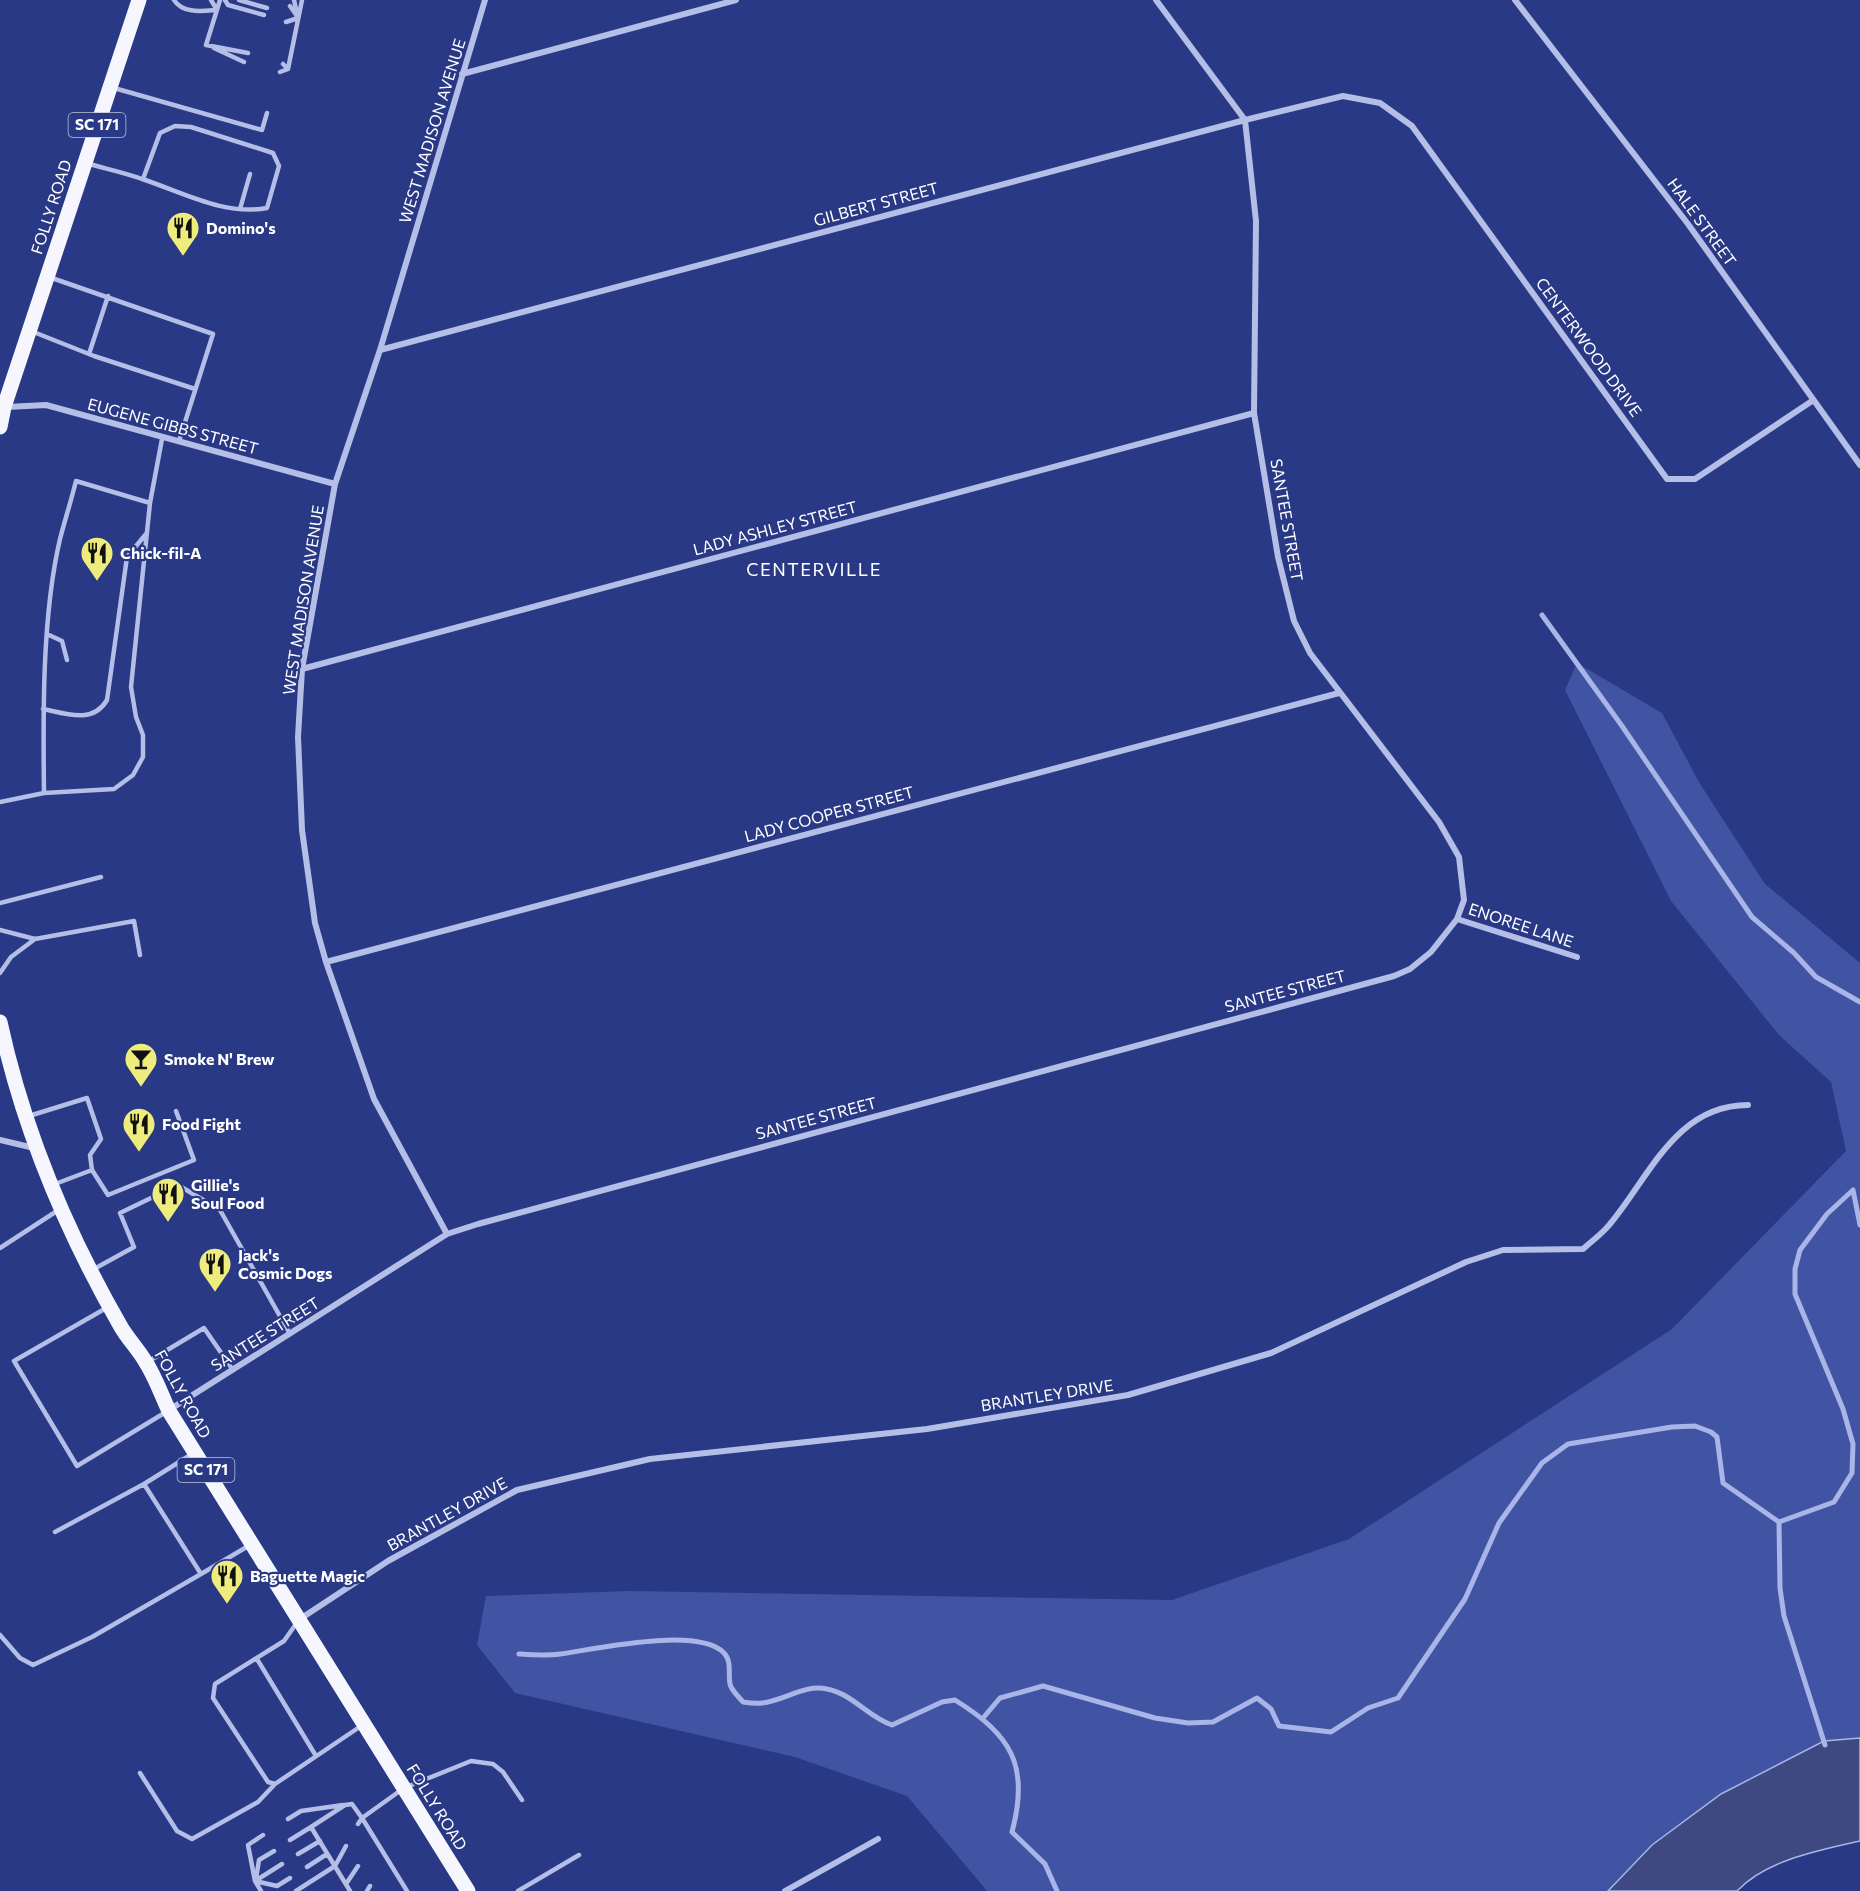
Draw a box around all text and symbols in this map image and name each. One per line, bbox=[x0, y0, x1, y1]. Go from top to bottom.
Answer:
street label: WEST MADISON AVENUE bbox=[394, 36, 469, 225]
road number: SC 171 bbox=[68, 113, 126, 137]
street label: FOLLY ROAD bbox=[26, 157, 75, 256]
street label: HALE STREET bbox=[1664, 174, 1741, 269]
street label: GILBERT STREET bbox=[811, 178, 940, 229]
restaurant icon: Domino's bbox=[165, 210, 201, 257]
place label: Domino's bbox=[206, 218, 276, 237]
street label: CENTERWOOD DRIVE bbox=[1533, 274, 1646, 420]
street label: EUGENE GIBBS STREET bbox=[86, 394, 260, 457]
street label: SANTEE STREET bbox=[1267, 457, 1308, 583]
street label: LADY ASHLEY STREET bbox=[691, 496, 859, 559]
street label: WEST MADISON AVENUE bbox=[278, 504, 327, 696]
restaurant icon: Chick-fil-A bbox=[79, 535, 115, 582]
place label: Chick-fil-A bbox=[120, 543, 202, 562]
district label: CENTERVILLE bbox=[746, 558, 882, 580]
street label: LADY COOPER STREET bbox=[742, 782, 916, 845]
street label: ENOREE LANE bbox=[1466, 899, 1576, 950]
street label: SANTEE STREET bbox=[1222, 965, 1347, 1016]
bar icon: Smoke N' Brew bbox=[123, 1041, 159, 1088]
place label: Smoke N' Brew bbox=[164, 1049, 275, 1068]
street label: SANTEE STREET bbox=[753, 1092, 878, 1143]
restaurant icon: Food Fight bbox=[121, 1106, 157, 1153]
place label: Food Fight bbox=[162, 1114, 241, 1133]
place label: Gillie's Soul Food bbox=[191, 1175, 264, 1212]
restaurant icon: Gillie's Soul Food bbox=[150, 1176, 186, 1223]
place label: Jack's Cosmic Dogs bbox=[238, 1245, 333, 1282]
restaurant icon: Jack's Cosmic Dogs bbox=[197, 1246, 233, 1293]
street label: SANTEE STREET bbox=[207, 1293, 322, 1375]
street label: FOLLY ROAD bbox=[151, 1346, 216, 1441]
street label: BRANTLEY DRIVE bbox=[979, 1375, 1115, 1414]
road number: SC 171 bbox=[178, 1458, 234, 1482]
street label: BRANTLEY DRIVE bbox=[384, 1473, 510, 1554]
restaurant icon: Baguette Magic bbox=[209, 1558, 245, 1605]
place label: Baguette Magic bbox=[250, 1566, 365, 1585]
street label: FOLLY ROAD bbox=[403, 1760, 472, 1853]

